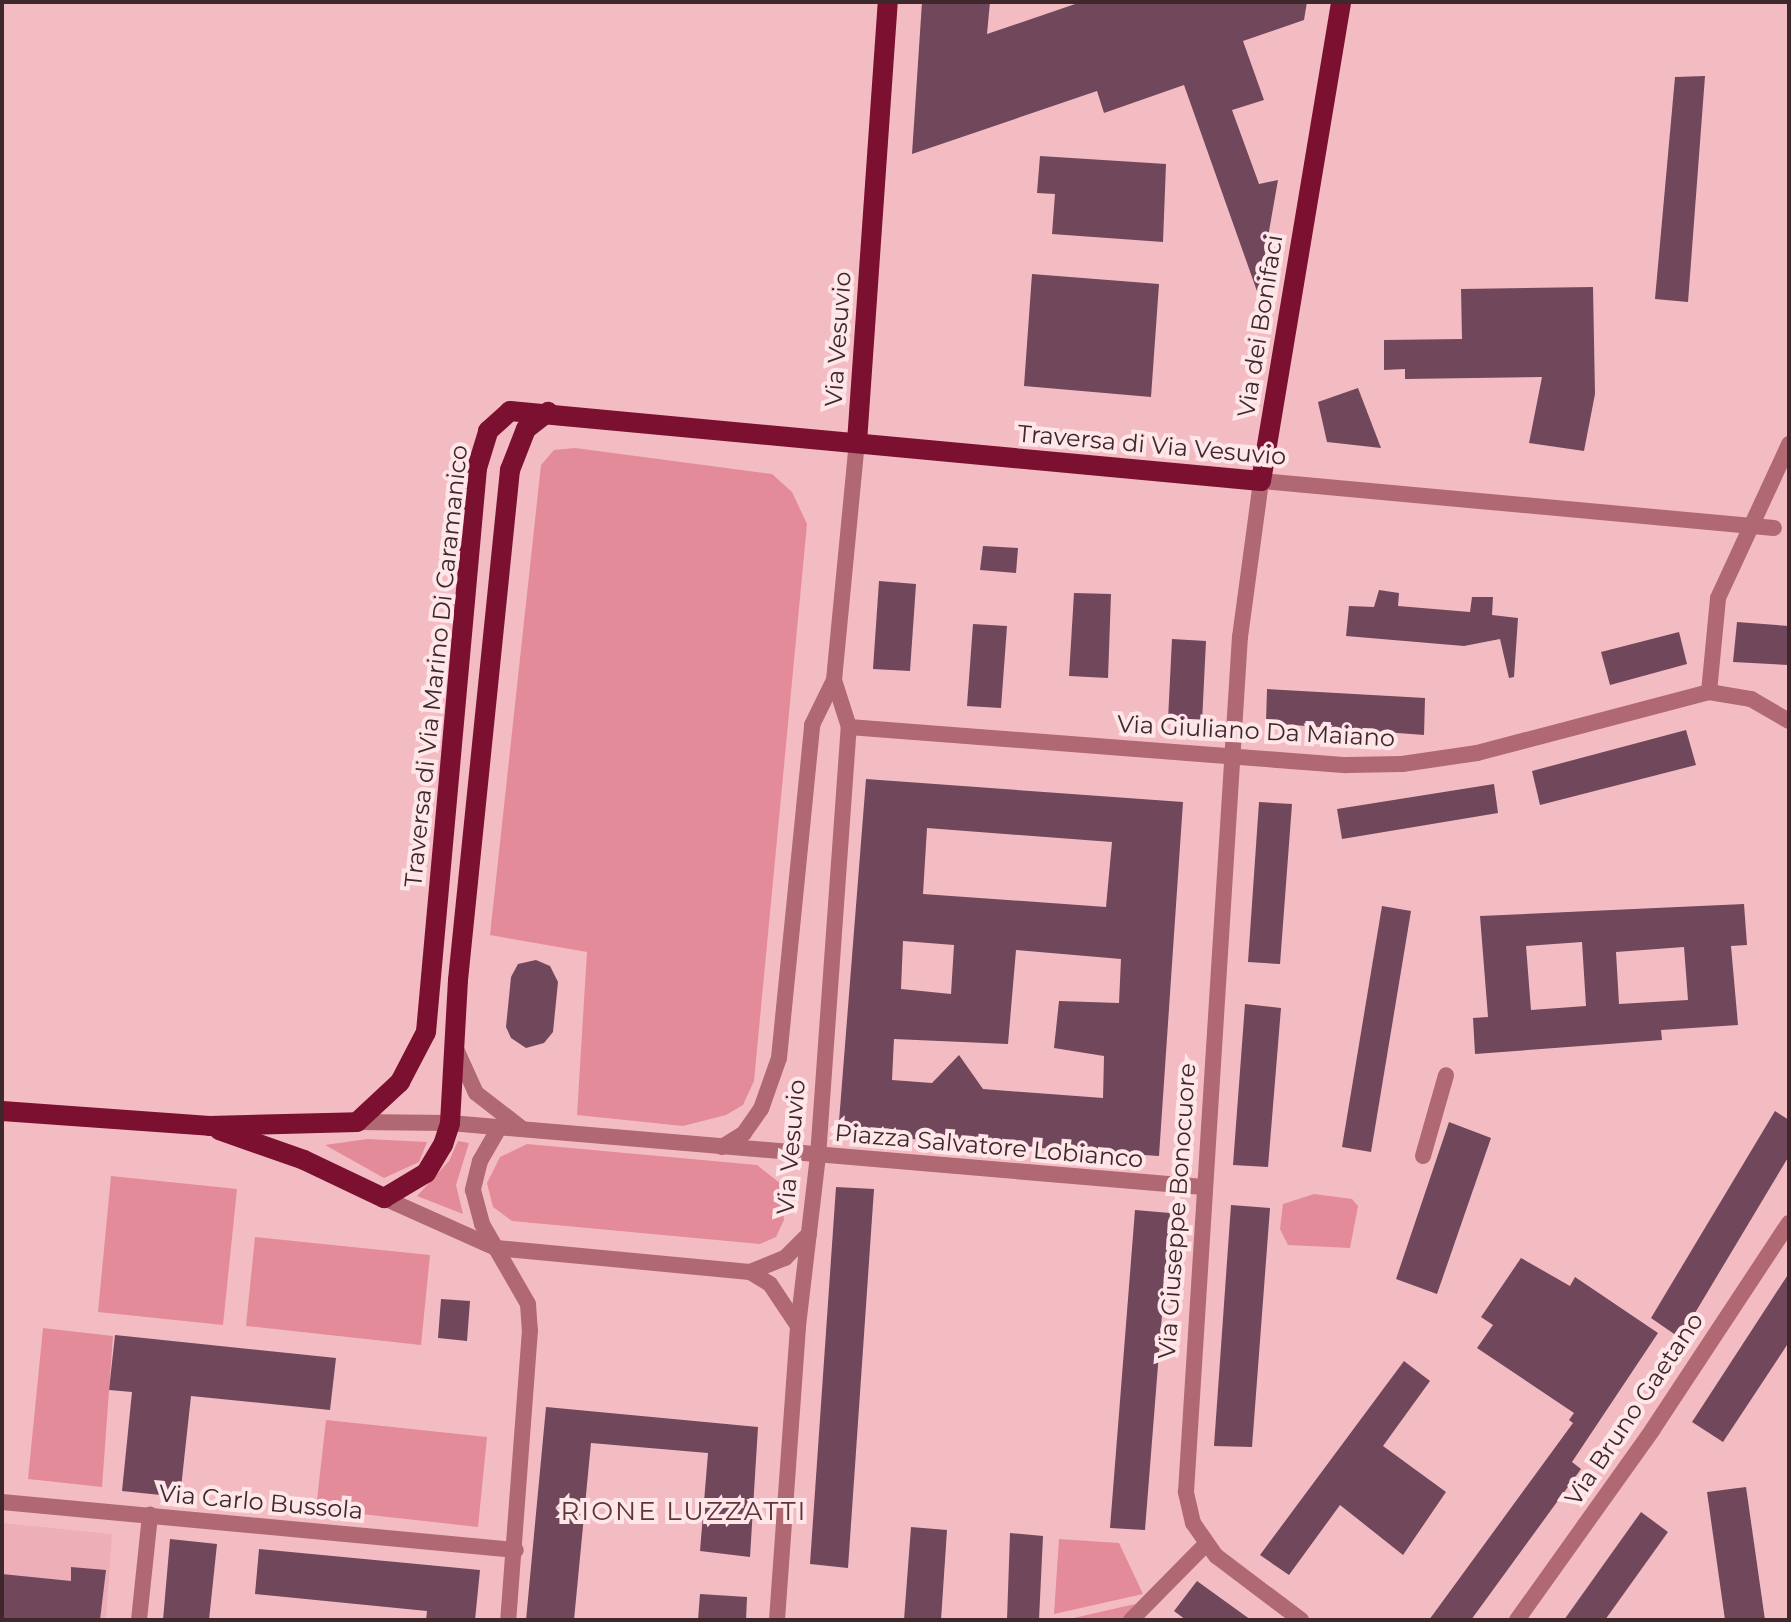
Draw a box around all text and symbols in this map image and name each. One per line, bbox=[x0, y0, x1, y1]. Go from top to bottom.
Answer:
street label: Via dei Bonifaci bbox=[1231, 233, 1289, 419]
street label: Via Vesuvio bbox=[819, 270, 857, 408]
street label: Traversa di Via Vesuvio bbox=[1017, 419, 1287, 471]
street label: Traversa di Via Marino Di Caramanico bbox=[398, 443, 474, 889]
street label: Via Giuliano Da Maiano bbox=[1116, 709, 1396, 753]
street label: Via Giuseppe Bonocuore bbox=[1152, 1062, 1202, 1360]
street label: Via Vesuvio bbox=[771, 1078, 811, 1216]
street label: Piazza Salvatore Lobianco bbox=[833, 1118, 1145, 1174]
street label: Via Bruno Gaetano bbox=[1559, 1307, 1709, 1511]
street label: Via Carlo Bussola bbox=[158, 1479, 364, 1525]
district label: RIONE LUZZATTI bbox=[561, 1496, 807, 1528]

